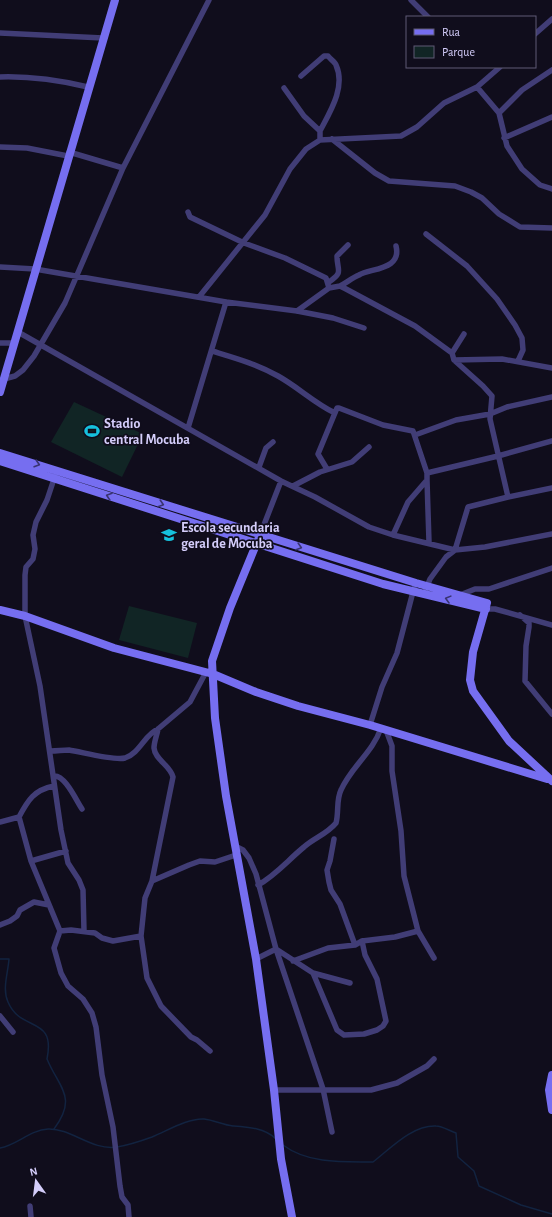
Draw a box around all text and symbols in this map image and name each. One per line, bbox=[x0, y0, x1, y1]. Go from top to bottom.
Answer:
legend bbox=[406, 16, 536, 68]
text: Rua bbox=[442, 26, 461, 38]
text: Parque bbox=[442, 46, 475, 58]
place label: Stadio central Mocuba bbox=[104, 417, 190, 447]
sports icon: Stadio central Mocuba bbox=[83, 422, 101, 440]
one-way arrow bbox=[34, 460, 41, 468]
one-way arrow bbox=[106, 492, 113, 501]
one-way arrow bbox=[158, 499, 165, 508]
place label: Escola secundaria geral de Mocuba bbox=[181, 521, 280, 551]
school or university icon: Escola secundaria geral de Mocuba bbox=[160, 526, 178, 544]
one-way arrow bbox=[295, 542, 302, 551]
one-way arrow bbox=[445, 596, 451, 604]
north arrow bbox=[16, 1161, 56, 1201]
text: N bbox=[29, 1166, 39, 1178]

